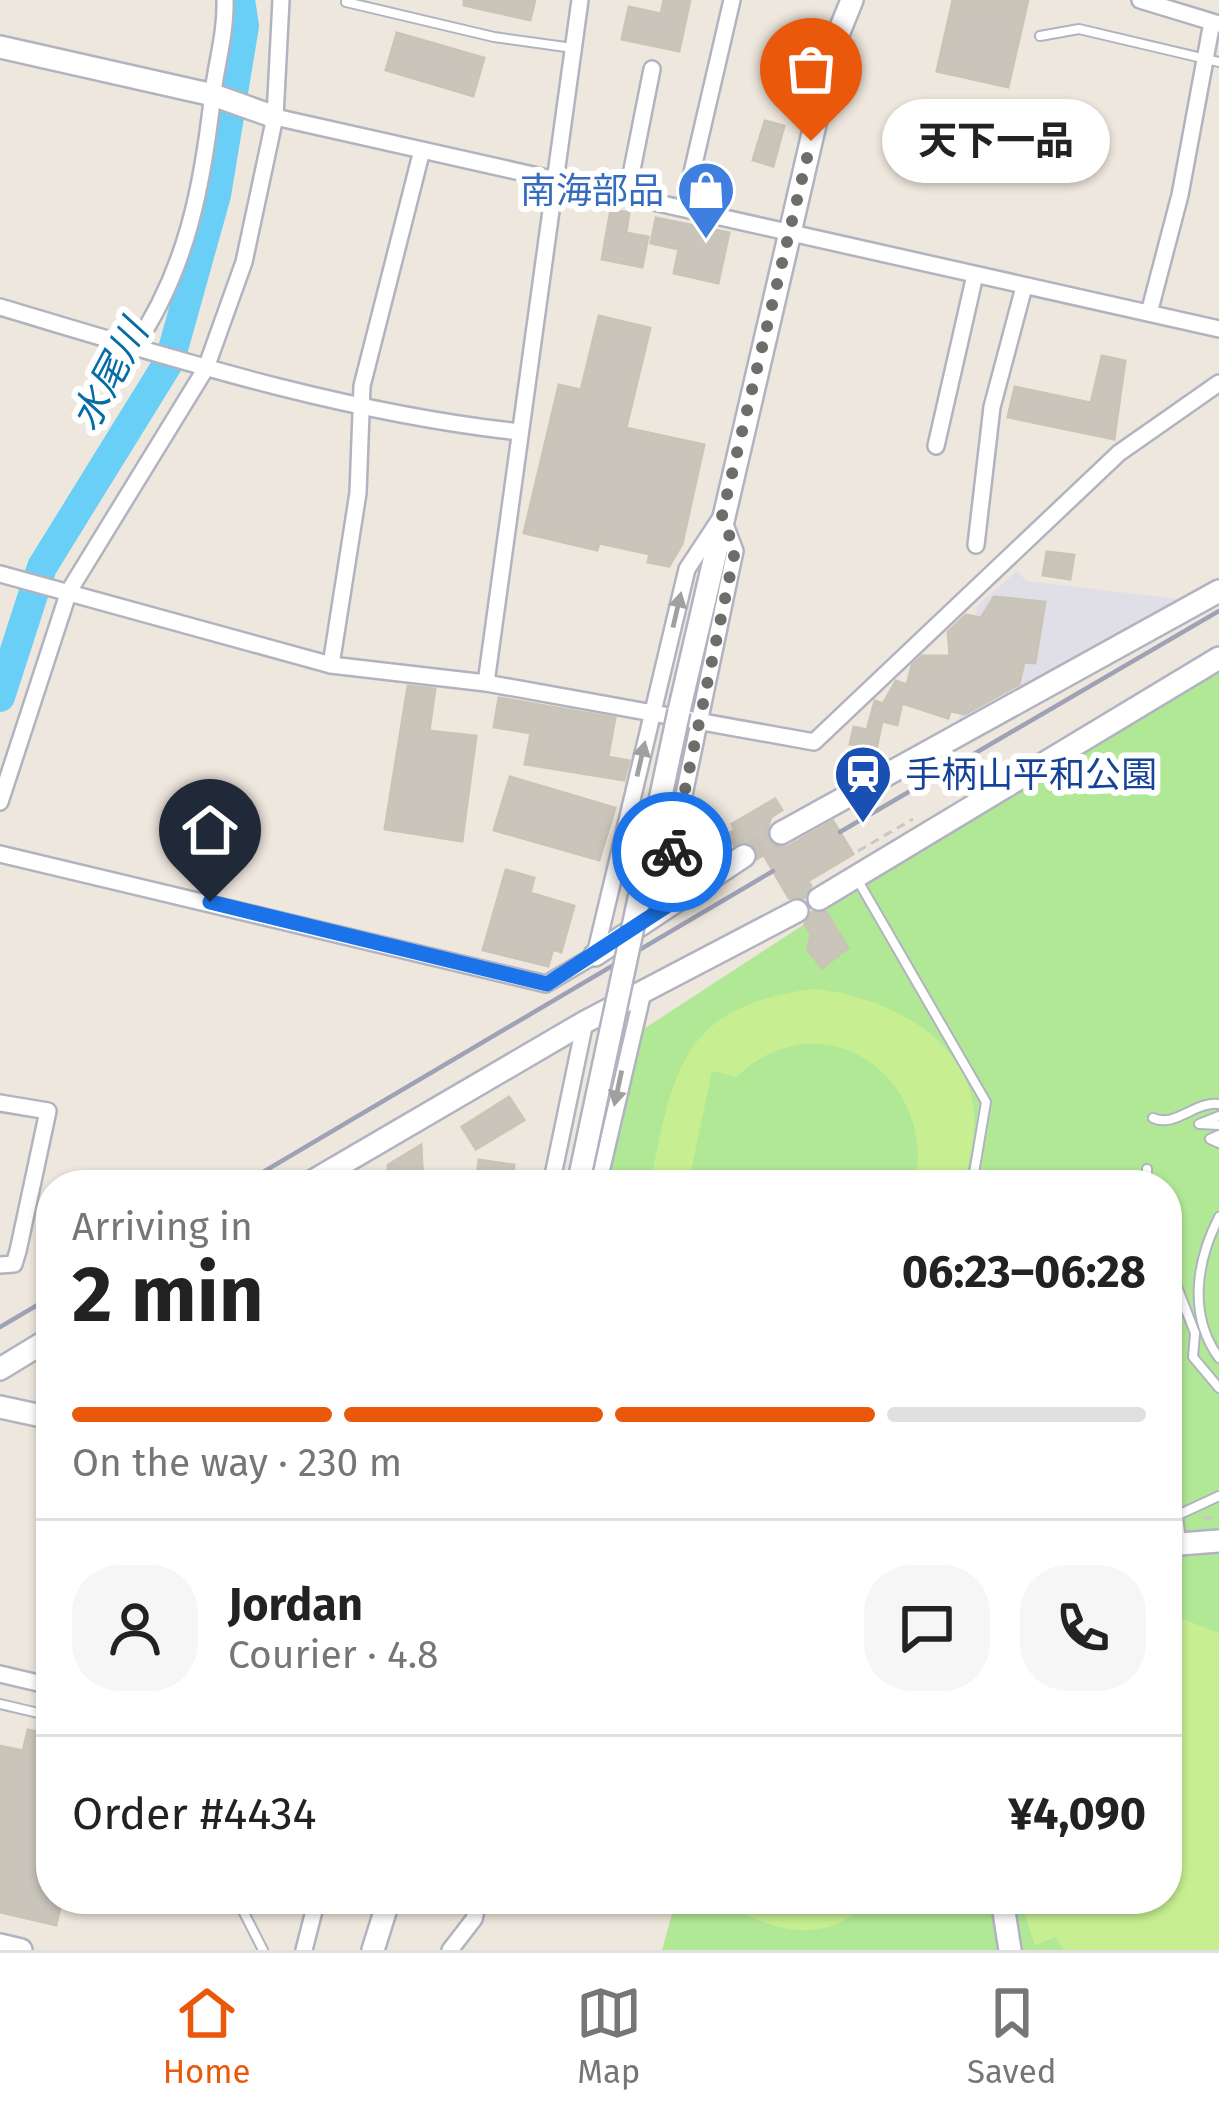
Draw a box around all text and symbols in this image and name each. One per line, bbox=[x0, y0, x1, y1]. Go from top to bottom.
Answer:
pin bbox=[760, 18, 862, 141]
icon: bag bbox=[778, 36, 844, 102]
callout: 天下一品 bbox=[883, 99, 1111, 183]
text: 天下一品 bbox=[918, 118, 1074, 164]
shop icon: 南海部品 bbox=[675, 159, 737, 241]
place label: 南海部品 bbox=[520, 169, 664, 213]
water label: 水尾川 bbox=[62, 309, 160, 438]
one-way arrow bbox=[668, 592, 687, 629]
one-way arrow bbox=[633, 740, 652, 777]
station icon: 手柄山平和公園 bbox=[832, 743, 894, 825]
place label: 手柄山平和公園 bbox=[905, 753, 1157, 797]
pin bbox=[159, 779, 261, 902]
courier bbox=[612, 792, 732, 912]
icon: home bbox=[177, 797, 243, 863]
icon: bike bbox=[639, 819, 705, 885]
one-way arrow bbox=[608, 1069, 627, 1107]
text: Arriving in bbox=[72, 1204, 253, 1250]
text: 06:23–06:28 bbox=[902, 1245, 1146, 1299]
text: 2 min bbox=[72, 1248, 264, 1342]
text: On the way · 230 m bbox=[72, 1440, 402, 1486]
button: person bbox=[72, 1565, 198, 1691]
button: chat bbox=[864, 1565, 990, 1691]
button: phone bbox=[1020, 1565, 1146, 1691]
text: Jordan bbox=[228, 1578, 363, 1632]
text: Courier · 4.8 bbox=[228, 1632, 439, 1678]
text: Order #4434 bbox=[72, 1787, 317, 1841]
text: ¥4,090 bbox=[1008, 1787, 1146, 1841]
tab: Home bbox=[163, 1980, 251, 2092]
tab: Map bbox=[576, 1980, 642, 2092]
tab: Saved bbox=[967, 1980, 1056, 2092]

